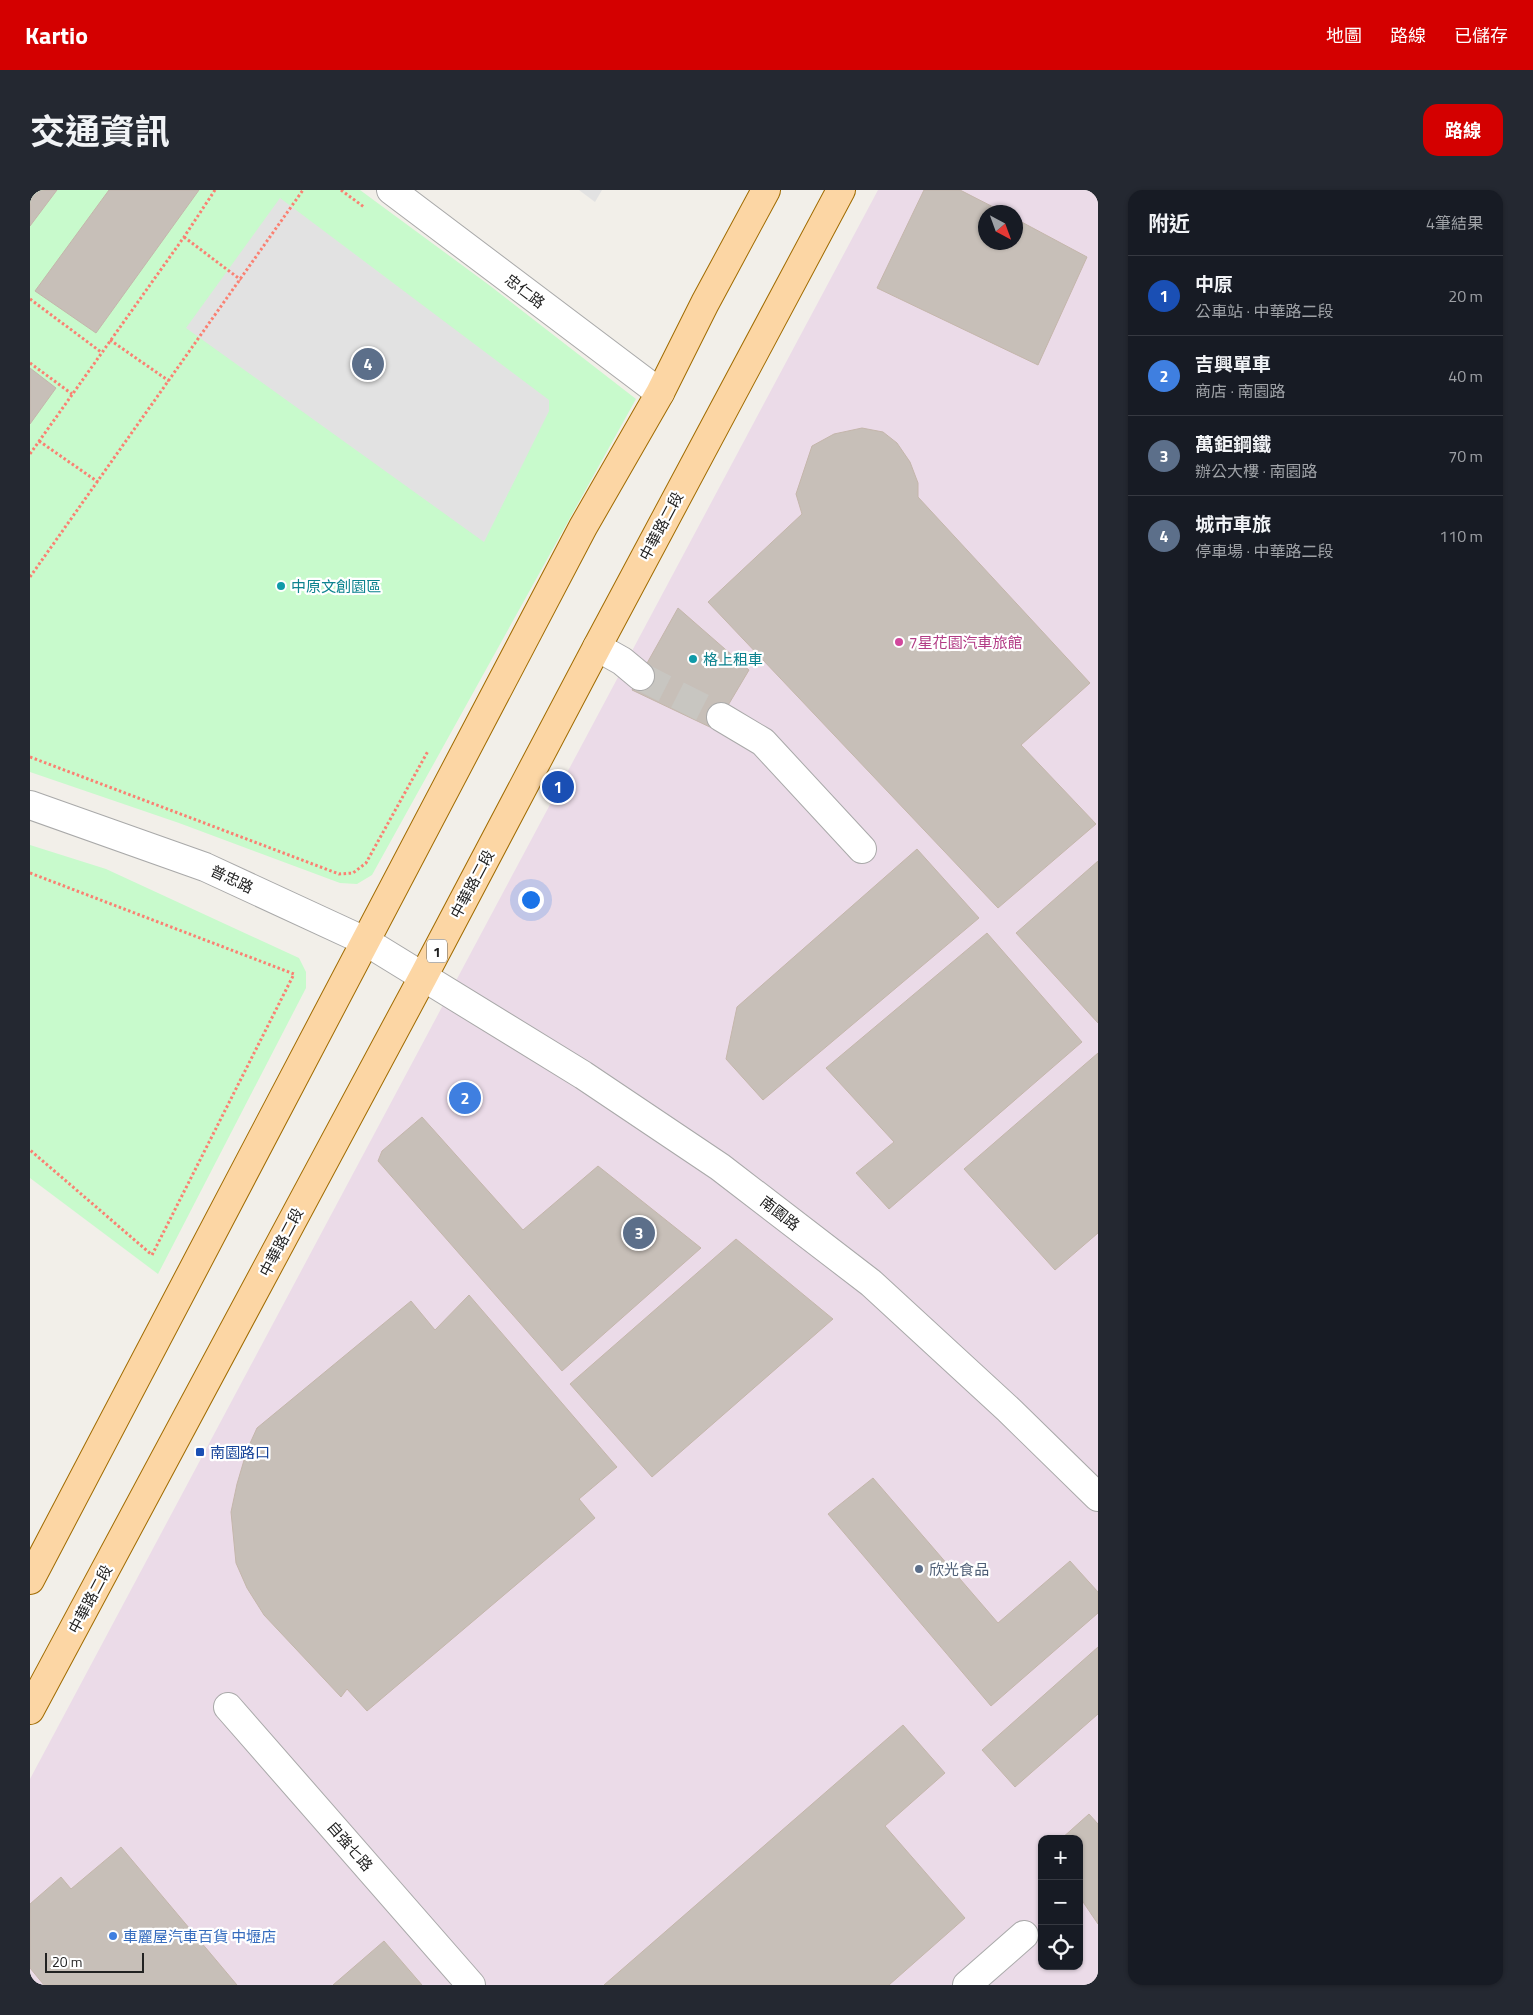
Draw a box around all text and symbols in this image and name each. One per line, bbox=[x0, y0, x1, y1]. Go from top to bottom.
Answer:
text: Kartio bbox=[25, 17, 88, 53]
text: 地圖 bbox=[1326, 22, 1362, 49]
text: 路線 bbox=[1390, 22, 1426, 49]
text: 已儲存 bbox=[1454, 22, 1508, 49]
text: 交通資訊 bbox=[30, 104, 170, 158]
button: 路線 bbox=[1423, 104, 1503, 156]
north arrow bbox=[978, 205, 1023, 250]
text: 附近 bbox=[1148, 207, 1190, 239]
text: 4筆結果 bbox=[1426, 211, 1483, 235]
street label: 忠仁路 bbox=[500, 268, 550, 314]
text: 中原 bbox=[1195, 269, 1233, 298]
text: 1 bbox=[1160, 284, 1168, 308]
text: 20 m bbox=[1448, 284, 1483, 308]
text: 公車站 · 中華路二段 bbox=[1195, 299, 1334, 323]
pin: 4 bbox=[352, 345, 384, 383]
text: 吉興單車 bbox=[1195, 349, 1271, 378]
text: 2 bbox=[1160, 364, 1168, 388]
text: 40 m bbox=[1448, 364, 1483, 388]
text: 商店 · 南園路 bbox=[1195, 379, 1286, 403]
text: 萬鉅鋼鐵 bbox=[1195, 429, 1271, 458]
text: 3 bbox=[1160, 444, 1168, 468]
text: 70 m bbox=[1448, 444, 1483, 468]
text: 辦公大樓 · 南園路 bbox=[1195, 459, 1318, 483]
street label: 中華路二段 bbox=[633, 487, 689, 565]
text: 城市車旅 bbox=[1195, 509, 1271, 538]
text: 4 bbox=[1160, 524, 1168, 548]
text: 110 m bbox=[1439, 524, 1483, 548]
text: 停車場 · 中華路二段 bbox=[1195, 539, 1334, 563]
place label: 中原文創園區 bbox=[291, 575, 381, 598]
marker: 中原文創園區 bbox=[275, 580, 287, 592]
place label: 7星花園汽車旅館 bbox=[909, 631, 1022, 654]
marker: 7星花園汽車旅館 bbox=[893, 636, 905, 648]
place label: 格上租車 bbox=[703, 648, 763, 671]
marker: 格上租車 bbox=[687, 653, 699, 665]
pin: 1 bbox=[542, 768, 574, 806]
street label: 中華路二段 bbox=[444, 845, 500, 923]
street label: 普忠路 bbox=[207, 859, 257, 899]
your location bbox=[518, 887, 544, 913]
road number: 1 bbox=[427, 939, 447, 962]
pin: 2 bbox=[449, 1079, 481, 1117]
street label: 南園路 bbox=[755, 1190, 805, 1236]
street label: 中華路二段 bbox=[253, 1203, 309, 1281]
pin: 3 bbox=[623, 1214, 655, 1252]
place label: 南園路口 bbox=[210, 1441, 270, 1464]
marker: 南園路口 bbox=[194, 1446, 206, 1458]
place label: 欣光食品 bbox=[929, 1558, 989, 1581]
street label: 中華路二段 bbox=[62, 1560, 118, 1638]
marker: 欣光食品 bbox=[913, 1563, 925, 1575]
street label: 自強七路 bbox=[322, 1816, 378, 1876]
map controls bbox=[1038, 1835, 1083, 1970]
button: + bbox=[1038, 1835, 1083, 1880]
button: − bbox=[1038, 1880, 1083, 1925]
place label: 車麗屋汽車百貨 中壢店 bbox=[123, 1925, 276, 1948]
button: locate bbox=[1038, 1925, 1083, 1970]
marker: 車麗屋汽車百貨 中壢店 bbox=[107, 1930, 119, 1942]
scale bar bbox=[45, 1950, 144, 1973]
text: 20 m bbox=[52, 1951, 82, 1972]

